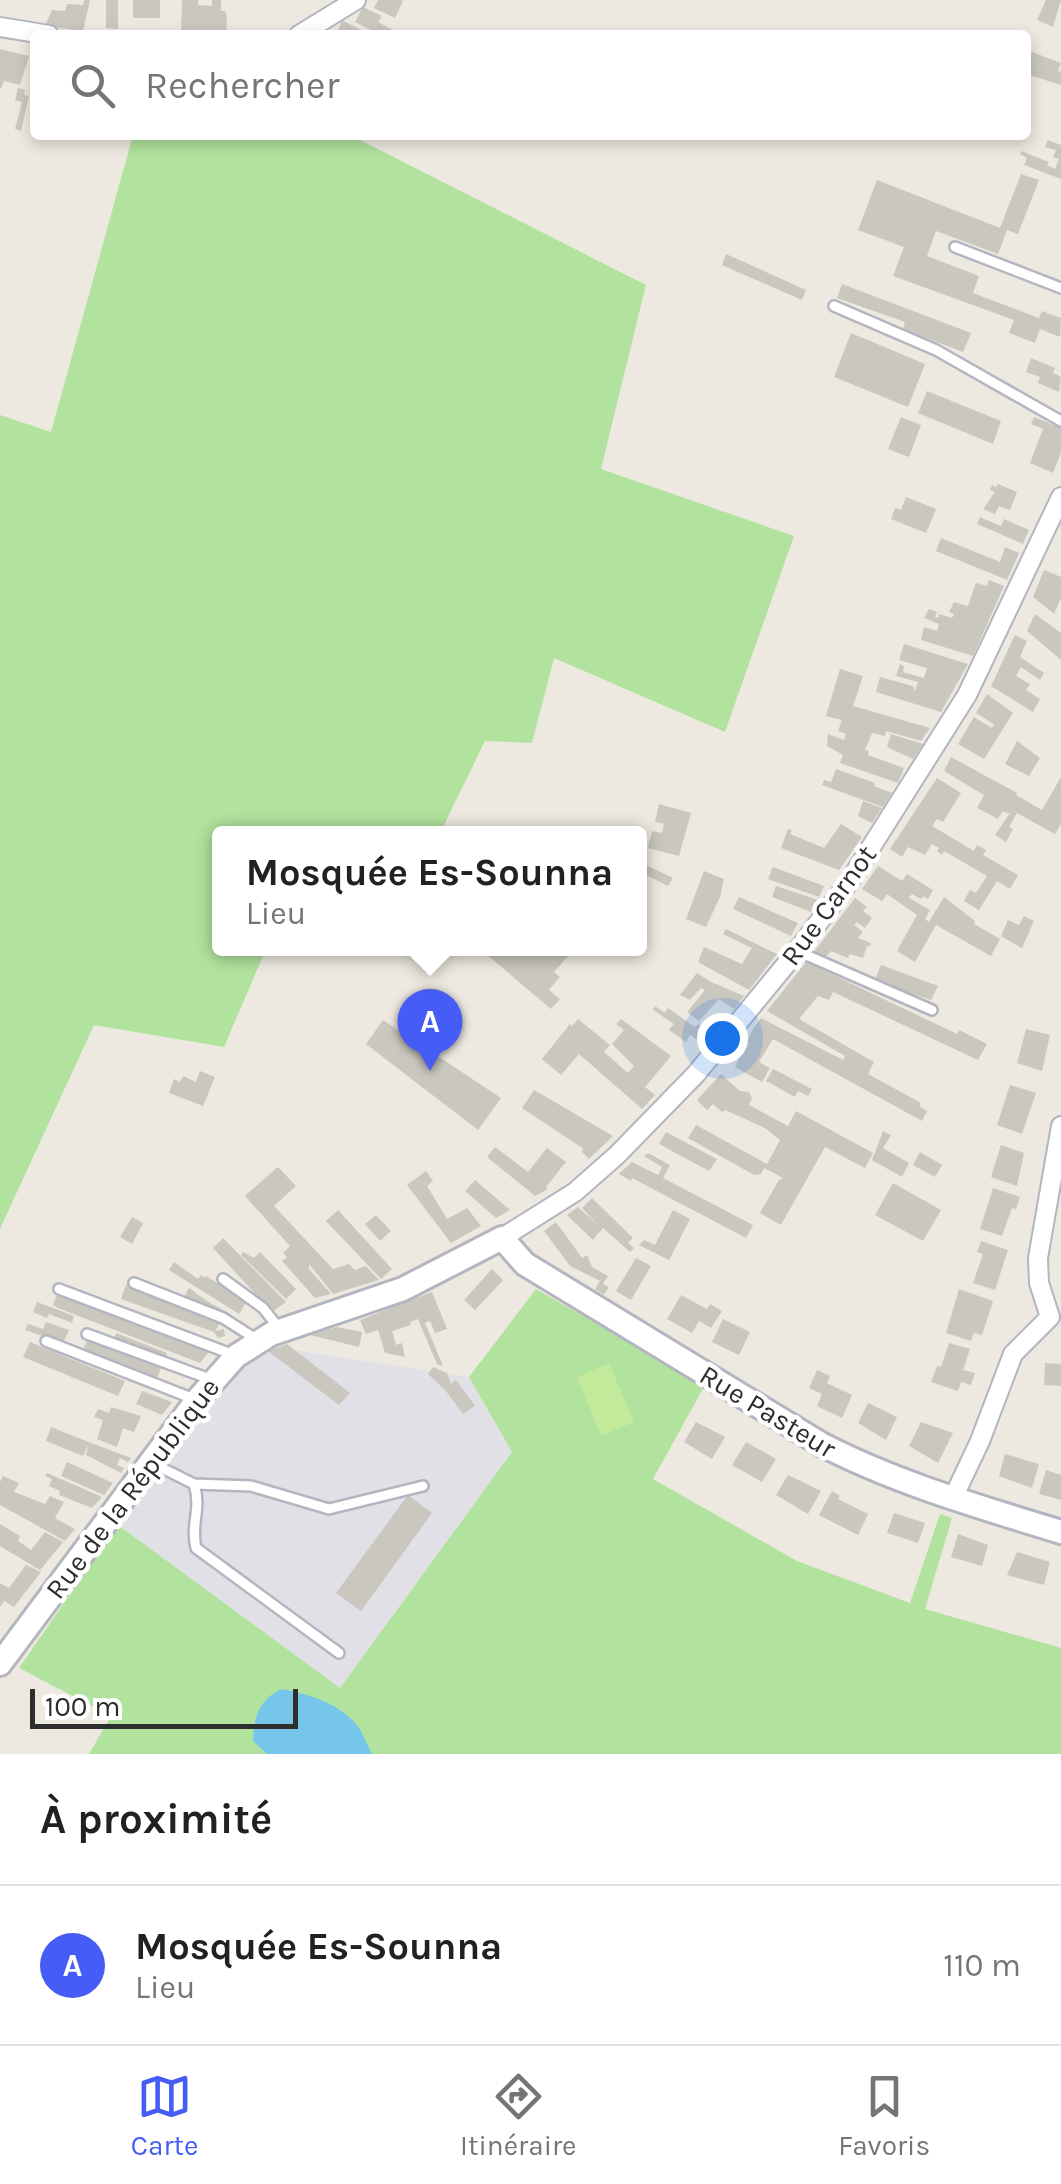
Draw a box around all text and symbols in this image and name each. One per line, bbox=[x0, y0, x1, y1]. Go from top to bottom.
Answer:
search box bbox=[30, 30, 1031, 140]
icon: search bbox=[65, 58, 120, 113]
text: Rechercher bbox=[145, 63, 339, 108]
popup bbox=[212, 826, 647, 956]
street label: Rue Carnot bbox=[774, 839, 883, 972]
text: Mosquée Es-Sounna bbox=[246, 850, 613, 895]
text: Lieu bbox=[246, 895, 306, 932]
pin: A bbox=[398, 988, 462, 1071]
your location bbox=[697, 1013, 748, 1064]
street label: Rue Pasteur bbox=[694, 1358, 842, 1465]
street label: Rue de la République bbox=[39, 1371, 226, 1605]
scale bar bbox=[30, 1684, 298, 1728]
text: 100 m bbox=[45, 1690, 120, 1723]
text: À proximité bbox=[40, 1794, 272, 1844]
text: Mosquée Es-Sounna bbox=[135, 1924, 502, 1969]
text: A bbox=[62, 1947, 83, 1984]
text: 110 m bbox=[943, 1947, 1021, 1984]
text: Lieu bbox=[135, 1969, 195, 2006]
tab: Carte bbox=[131, 2069, 198, 2162]
tab: Itinéraire bbox=[460, 2069, 576, 2162]
tab: Favoris bbox=[838, 2069, 930, 2162]

